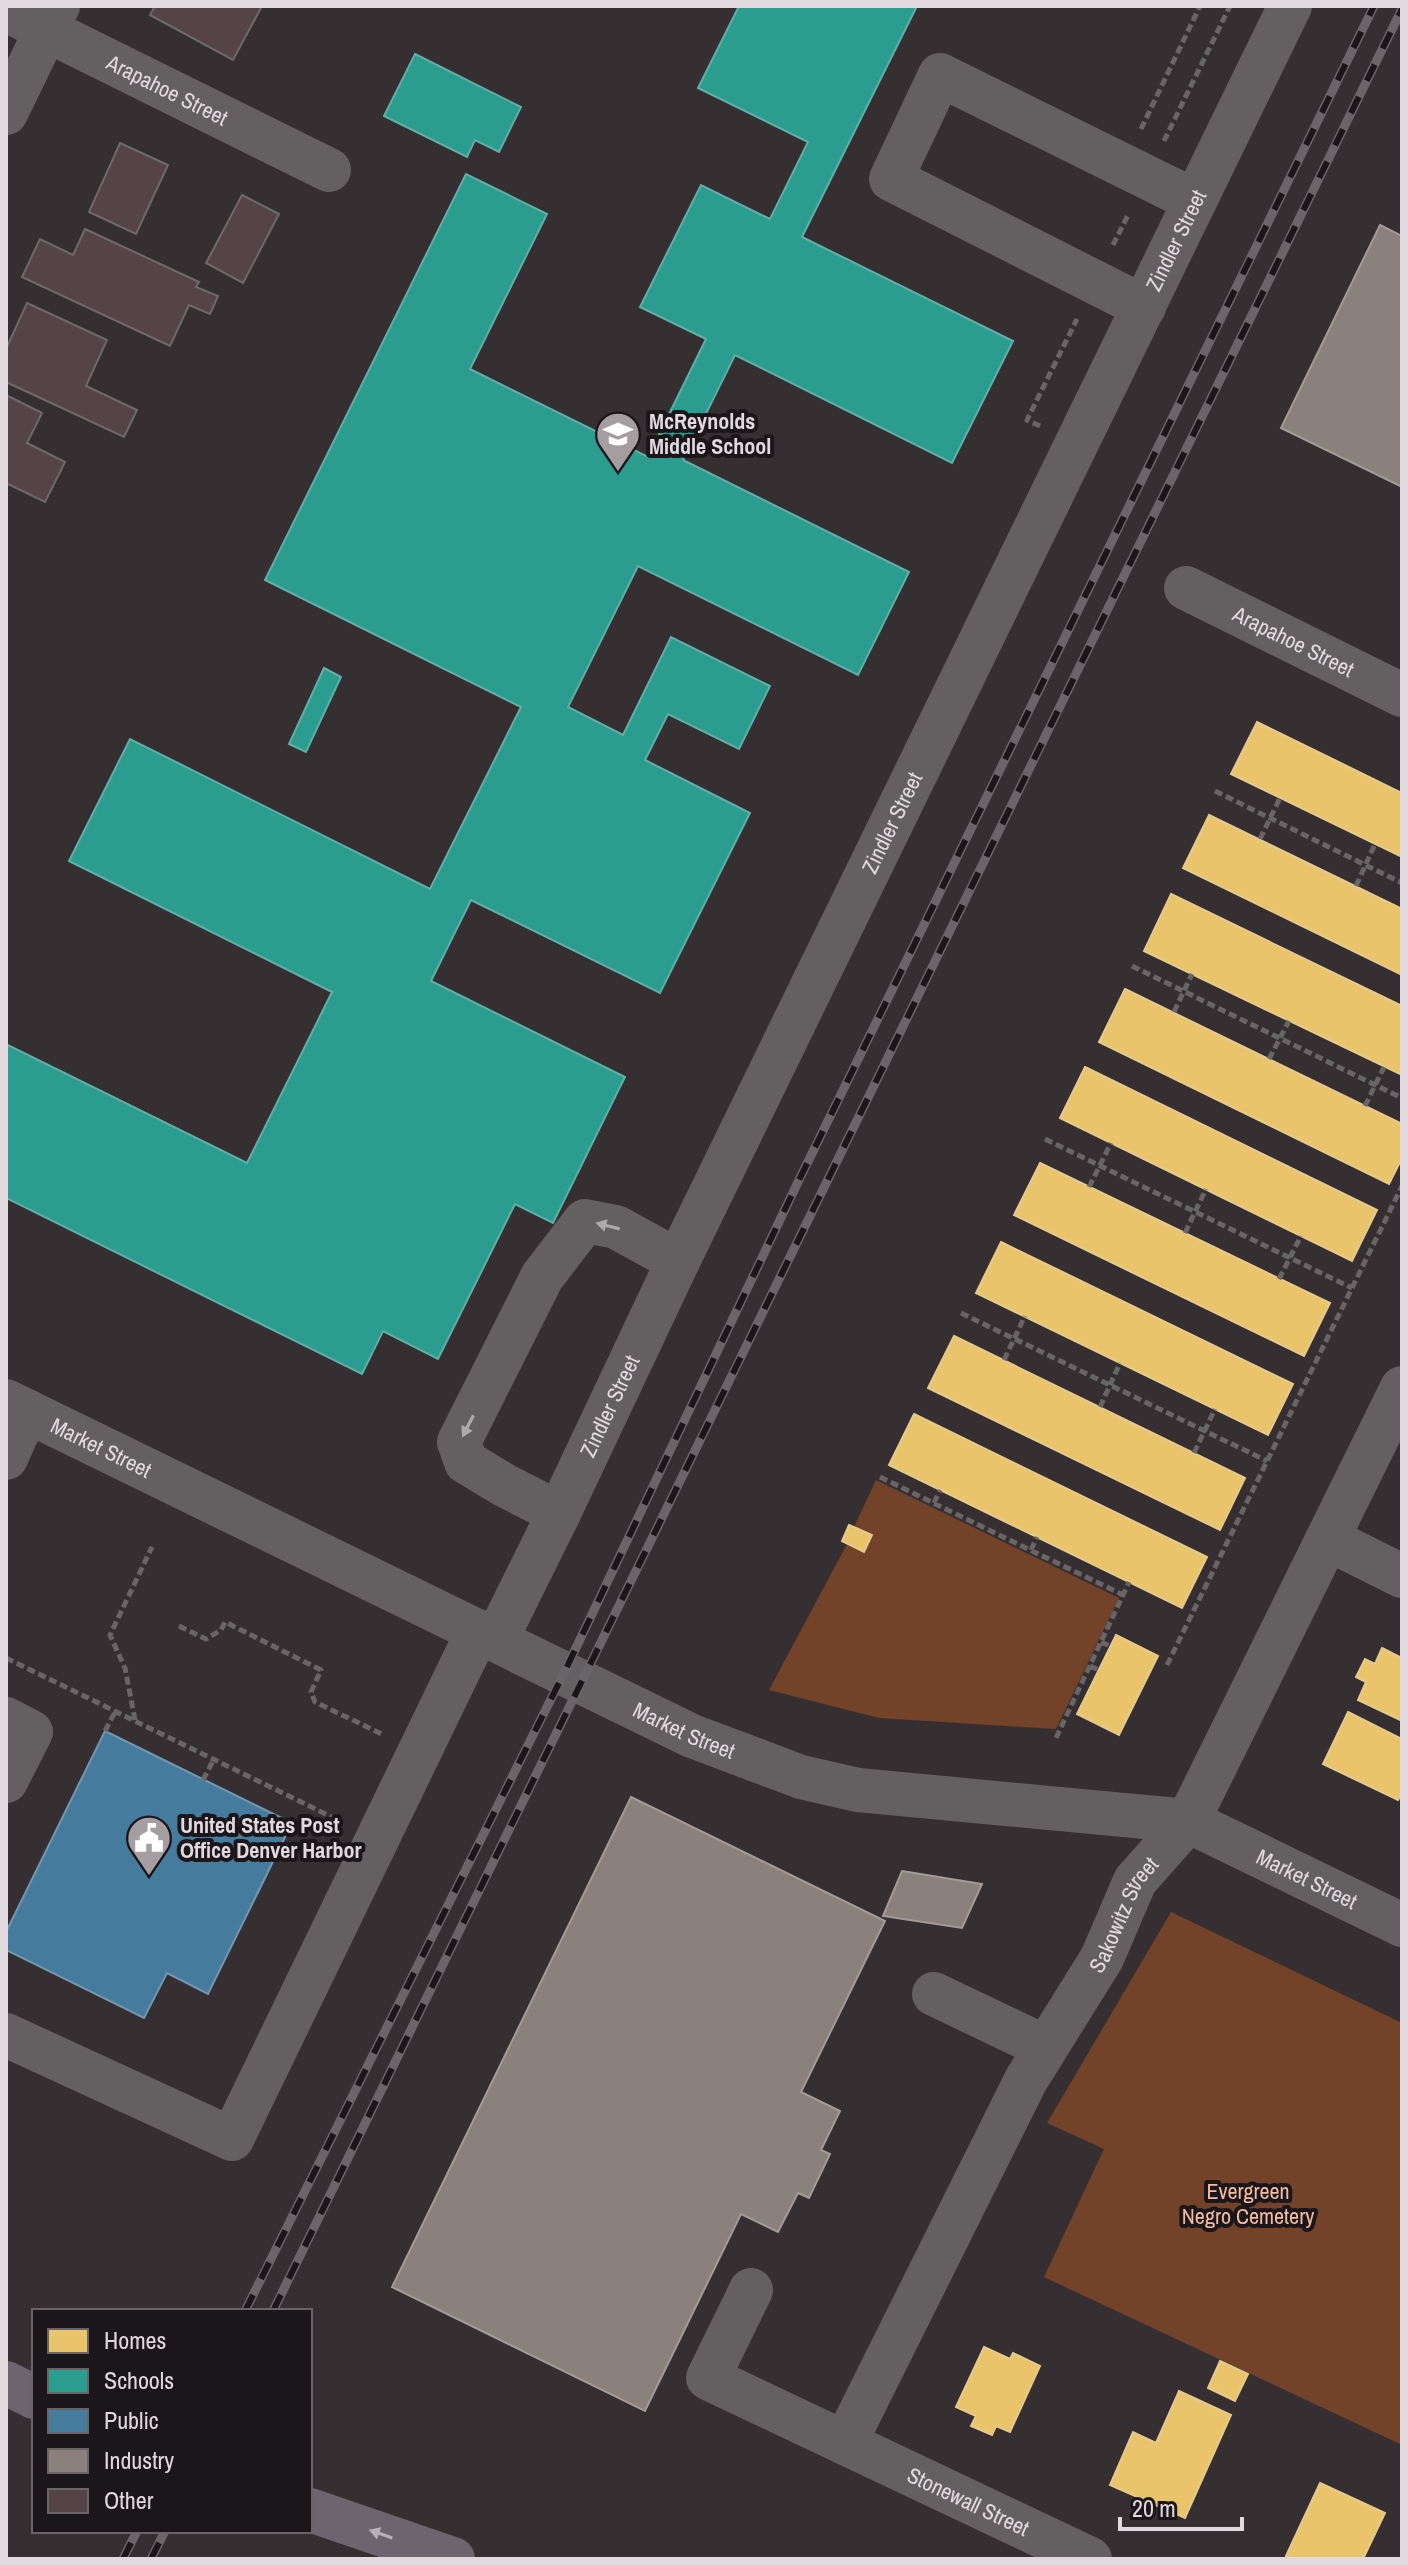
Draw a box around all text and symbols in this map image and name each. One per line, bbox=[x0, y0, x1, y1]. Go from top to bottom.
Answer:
street label: Arapahoe Street bbox=[101, 47, 233, 133]
street label: Zindler Street bbox=[1138, 185, 1213, 296]
place label: McReynolds Middle School bbox=[649, 406, 771, 461]
school or university icon: McReynolds Middle School bbox=[594, 410, 642, 473]
street label: Arapahoe Street bbox=[1227, 598, 1359, 684]
street label: Zindler Street bbox=[854, 767, 929, 879]
one-way arrow bbox=[596, 1220, 621, 1232]
street label: Zindler Street bbox=[573, 1350, 646, 1462]
street label: Market Street bbox=[46, 1410, 157, 1485]
one-way arrow bbox=[461, 1414, 474, 1437]
street label: Market Street bbox=[628, 1695, 739, 1766]
place label: United States Post Office Denver Harbor bbox=[180, 1810, 361, 1865]
public building icon: United States Post Office Denver Harbor bbox=[125, 1814, 173, 1877]
street label: Market Street bbox=[1252, 1842, 1362, 1916]
street label: Sakowitz Street bbox=[1082, 1850, 1165, 1978]
park label: Evergreen Negro Cemetery bbox=[1182, 2176, 1314, 2231]
legend bbox=[32, 2309, 312, 2533]
text: Homes bbox=[104, 2324, 166, 2356]
text: Schools bbox=[104, 2364, 174, 2396]
text: Public bbox=[104, 2404, 159, 2436]
text: Industry bbox=[104, 2444, 174, 2476]
street label: Stonewall Street bbox=[902, 2460, 1034, 2543]
scale bar bbox=[1120, 2481, 1242, 2531]
text: Other bbox=[104, 2484, 154, 2516]
text: 20 m bbox=[1132, 2492, 1176, 2524]
one-way arrow bbox=[369, 2528, 393, 2540]

